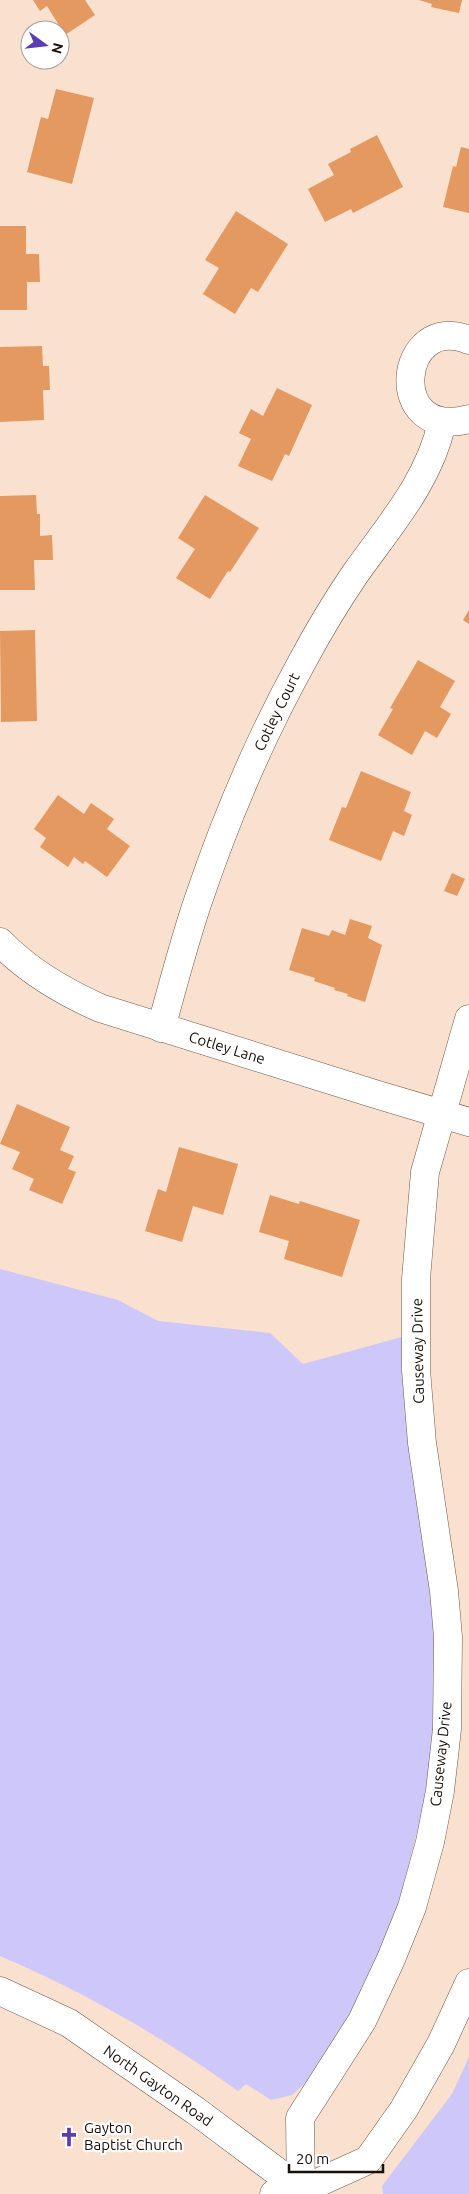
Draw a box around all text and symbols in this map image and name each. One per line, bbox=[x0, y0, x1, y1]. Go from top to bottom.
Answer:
north arrow bbox=[20, 20, 70, 70]
text: N bbox=[48, 41, 67, 55]
street label: Cotley Court bbox=[250, 670, 303, 754]
street label: Cotley Lane bbox=[187, 1028, 267, 1067]
street label: Causeway Drive bbox=[408, 1298, 427, 1404]
street label: Causeway Drive bbox=[427, 1700, 454, 1807]
street label: North Gayton Road bbox=[101, 2042, 216, 2130]
place label: Gayton Baptist Church bbox=[84, 2119, 183, 2153]
church icon: Gayton Baptist Church bbox=[58, 2126, 80, 2148]
scale bar bbox=[289, 2142, 383, 2174]
text: 20 m bbox=[296, 2150, 329, 2167]

